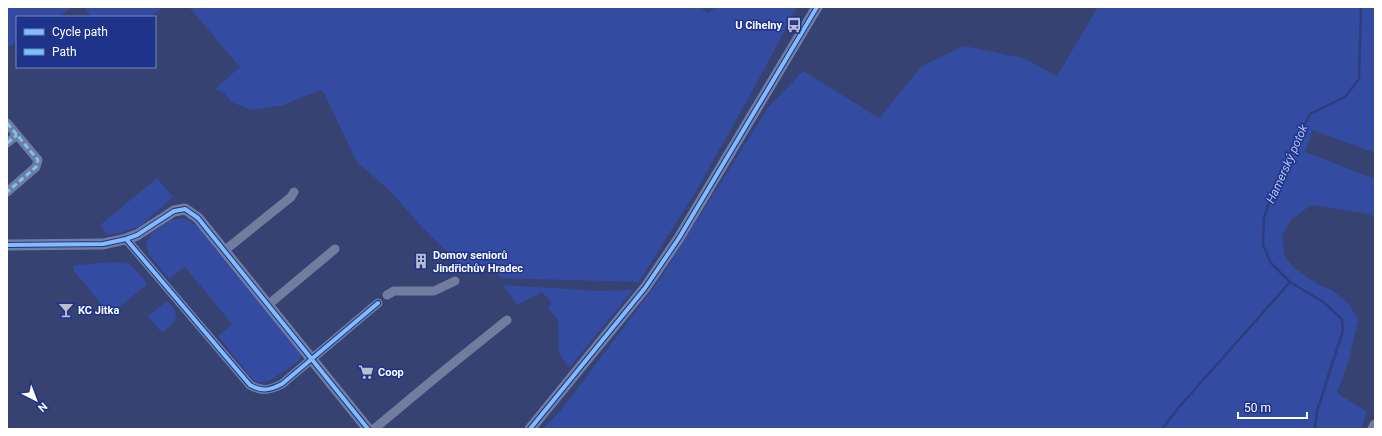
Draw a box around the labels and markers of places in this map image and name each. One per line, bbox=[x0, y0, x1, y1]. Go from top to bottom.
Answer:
bus stop icon: U Cihelny bbox=[785, 16, 803, 34]
place label: U Cihelny bbox=[735, 19, 782, 32]
place label: Domov seniorů Jindřichův Hradec bbox=[433, 249, 523, 275]
building icon: Domov seniorů Jindřichův Hradec bbox=[412, 252, 430, 270]
bar icon: KC Jitka bbox=[57, 301, 75, 319]
place label: KC Jitka bbox=[78, 304, 119, 317]
supermarket icon: Coop bbox=[357, 363, 375, 381]
place label: Coop bbox=[378, 366, 404, 379]

